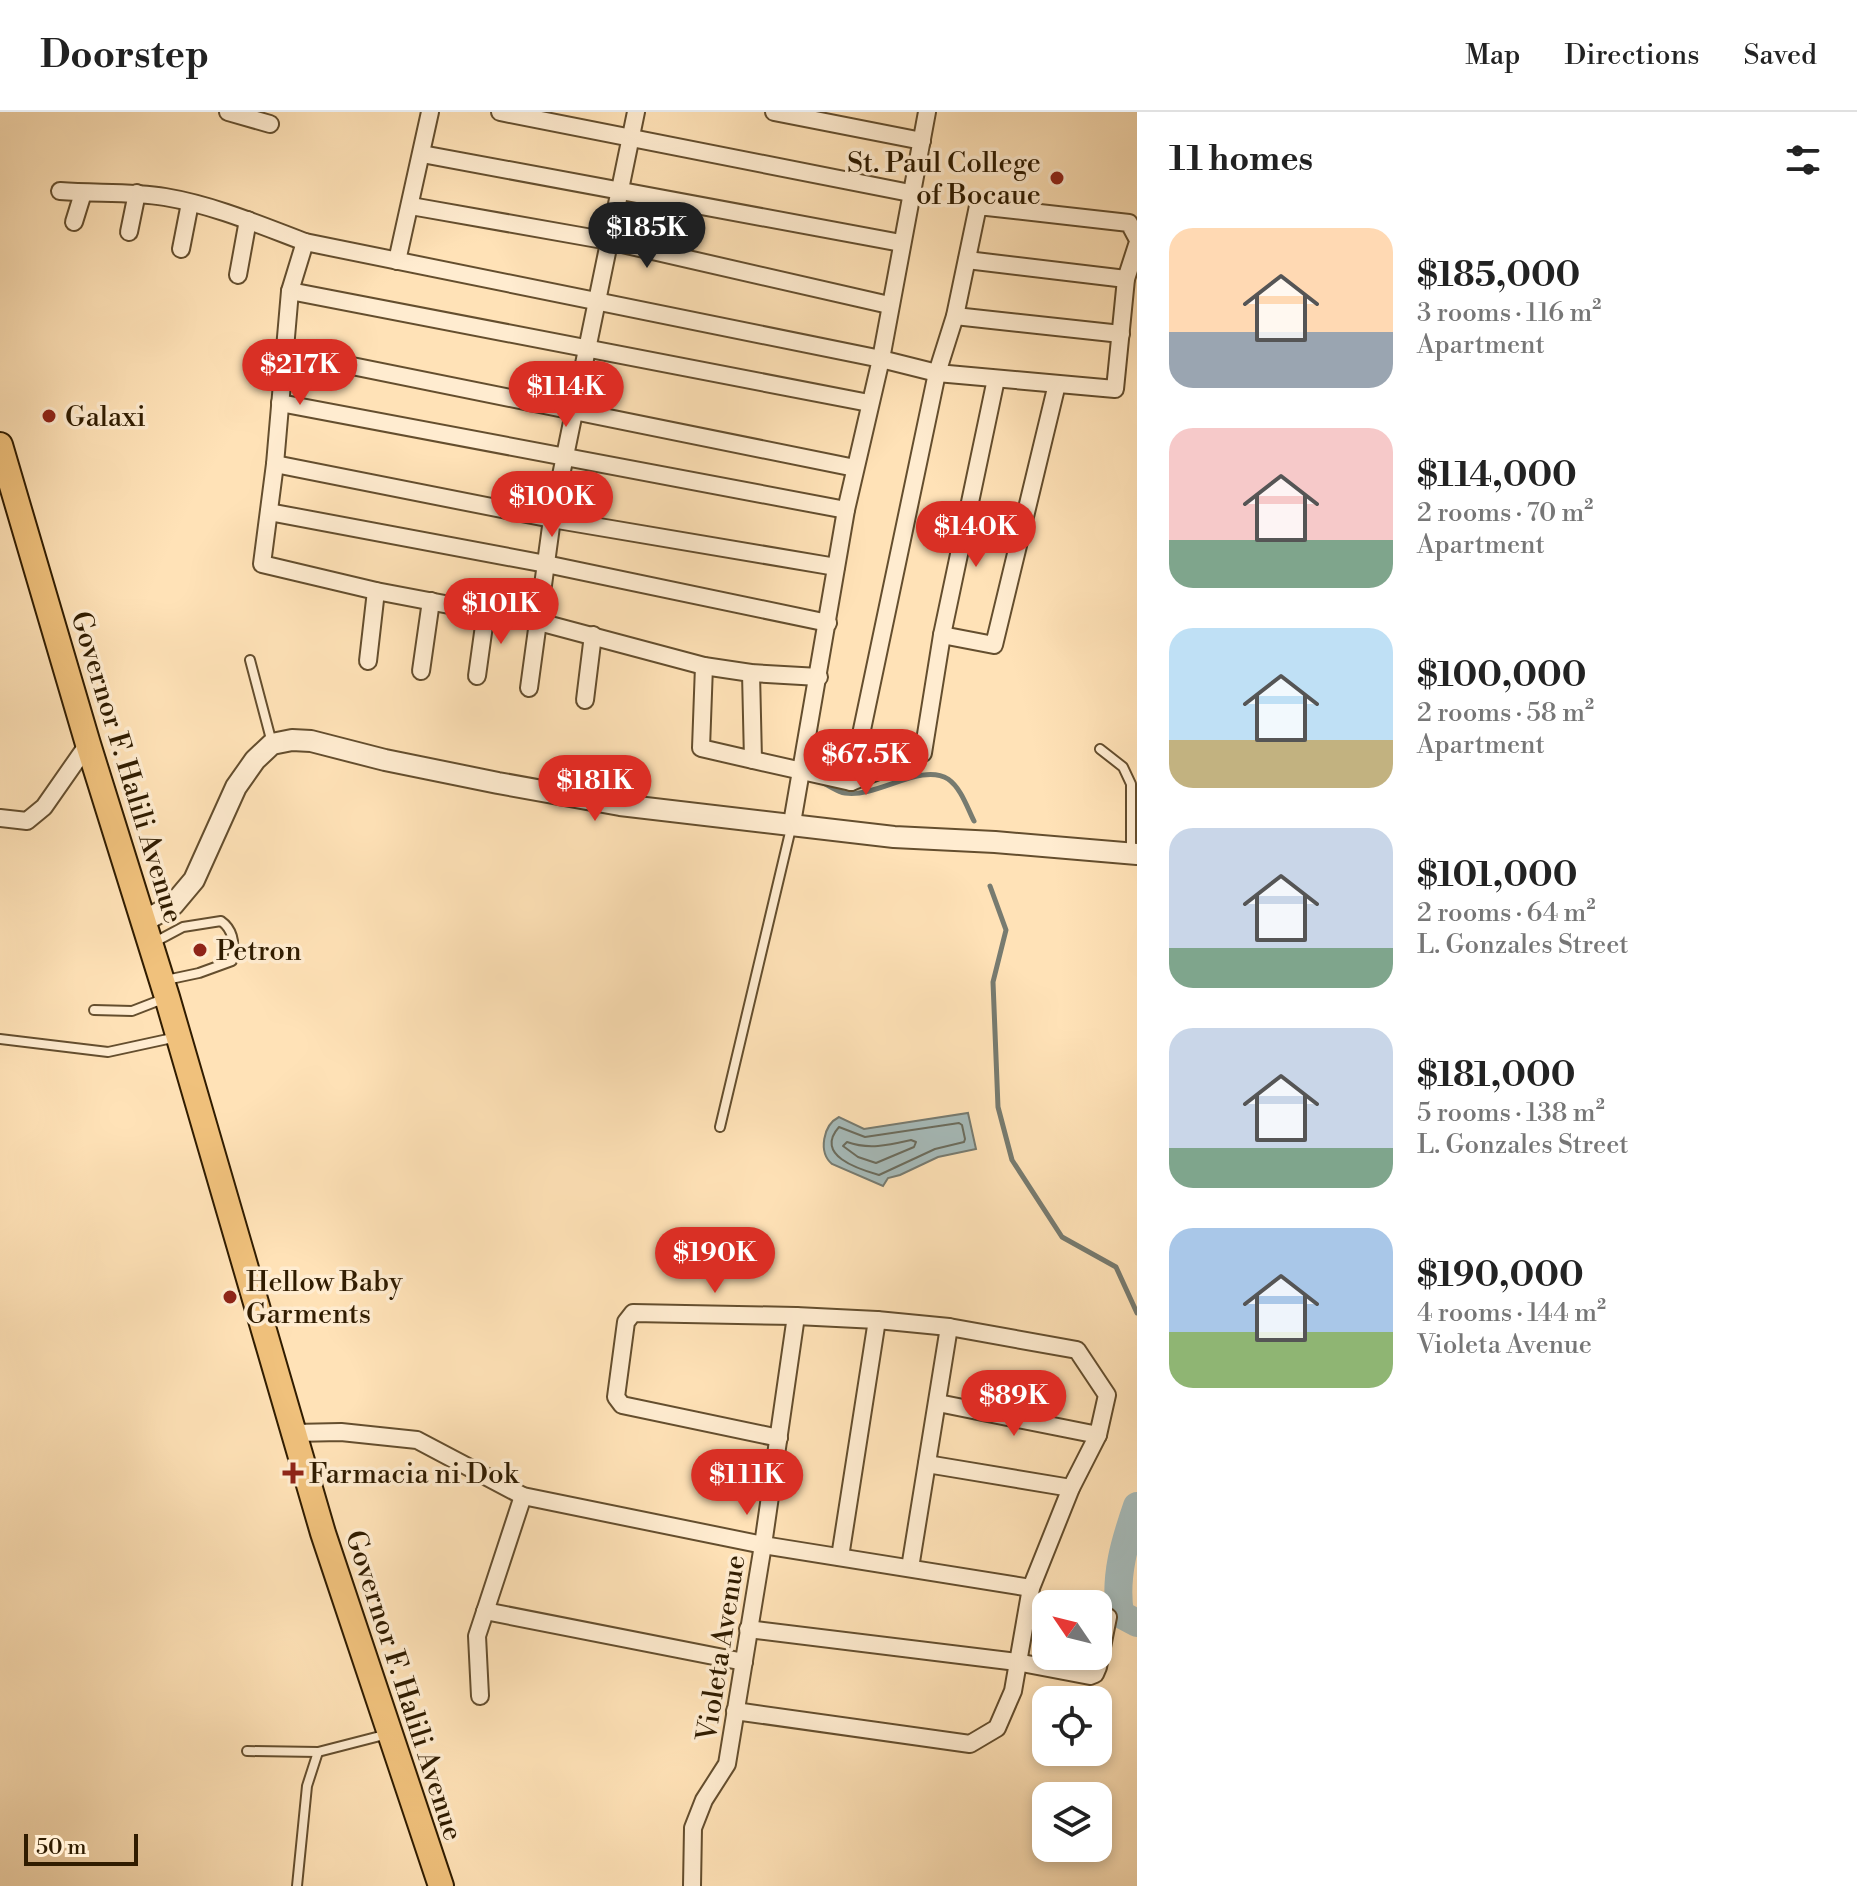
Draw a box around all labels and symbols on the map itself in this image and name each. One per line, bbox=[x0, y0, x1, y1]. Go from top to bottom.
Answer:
place label: St. Paul College of Bocaue bbox=[847, 146, 1041, 213]
marker: St. Paul College of Bocaue bbox=[1048, 169, 1066, 187]
pin: $185K bbox=[591, 202, 703, 270]
pin: $217K bbox=[244, 339, 356, 407]
pin: $114K bbox=[510, 361, 622, 429]
place label: Galaxi bbox=[65, 400, 146, 435]
marker: Galaxi bbox=[40, 407, 58, 425]
pin: $100K bbox=[496, 471, 608, 539]
pin: $140K bbox=[920, 501, 1032, 569]
pin: $101K bbox=[445, 578, 557, 646]
street label: Governor F. Halili Avenue bbox=[62, 607, 191, 928]
pin: $67.5K bbox=[801, 729, 931, 797]
pin: $181K bbox=[539, 755, 651, 823]
place label: Petron bbox=[216, 934, 302, 969]
marker: Petron bbox=[191, 941, 209, 959]
pin: $190K bbox=[659, 1227, 771, 1295]
place label: Hellow Baby Garments bbox=[246, 1265, 403, 1332]
marker: Hellow Baby Garments bbox=[221, 1288, 239, 1306]
pin: $89K bbox=[967, 1370, 1061, 1438]
pin: $111K bbox=[691, 1449, 803, 1517]
place label: Farmacia ni Dok bbox=[309, 1457, 520, 1492]
marker: Farmacia ni Dok bbox=[284, 1464, 302, 1482]
street label: Governor F. Halili Avenue bbox=[337, 1526, 470, 1845]
street label: Violeta Avenue bbox=[689, 1552, 754, 1745]
north arrow bbox=[1032, 1590, 1112, 1670]
scale bar bbox=[24, 1830, 138, 1866]

